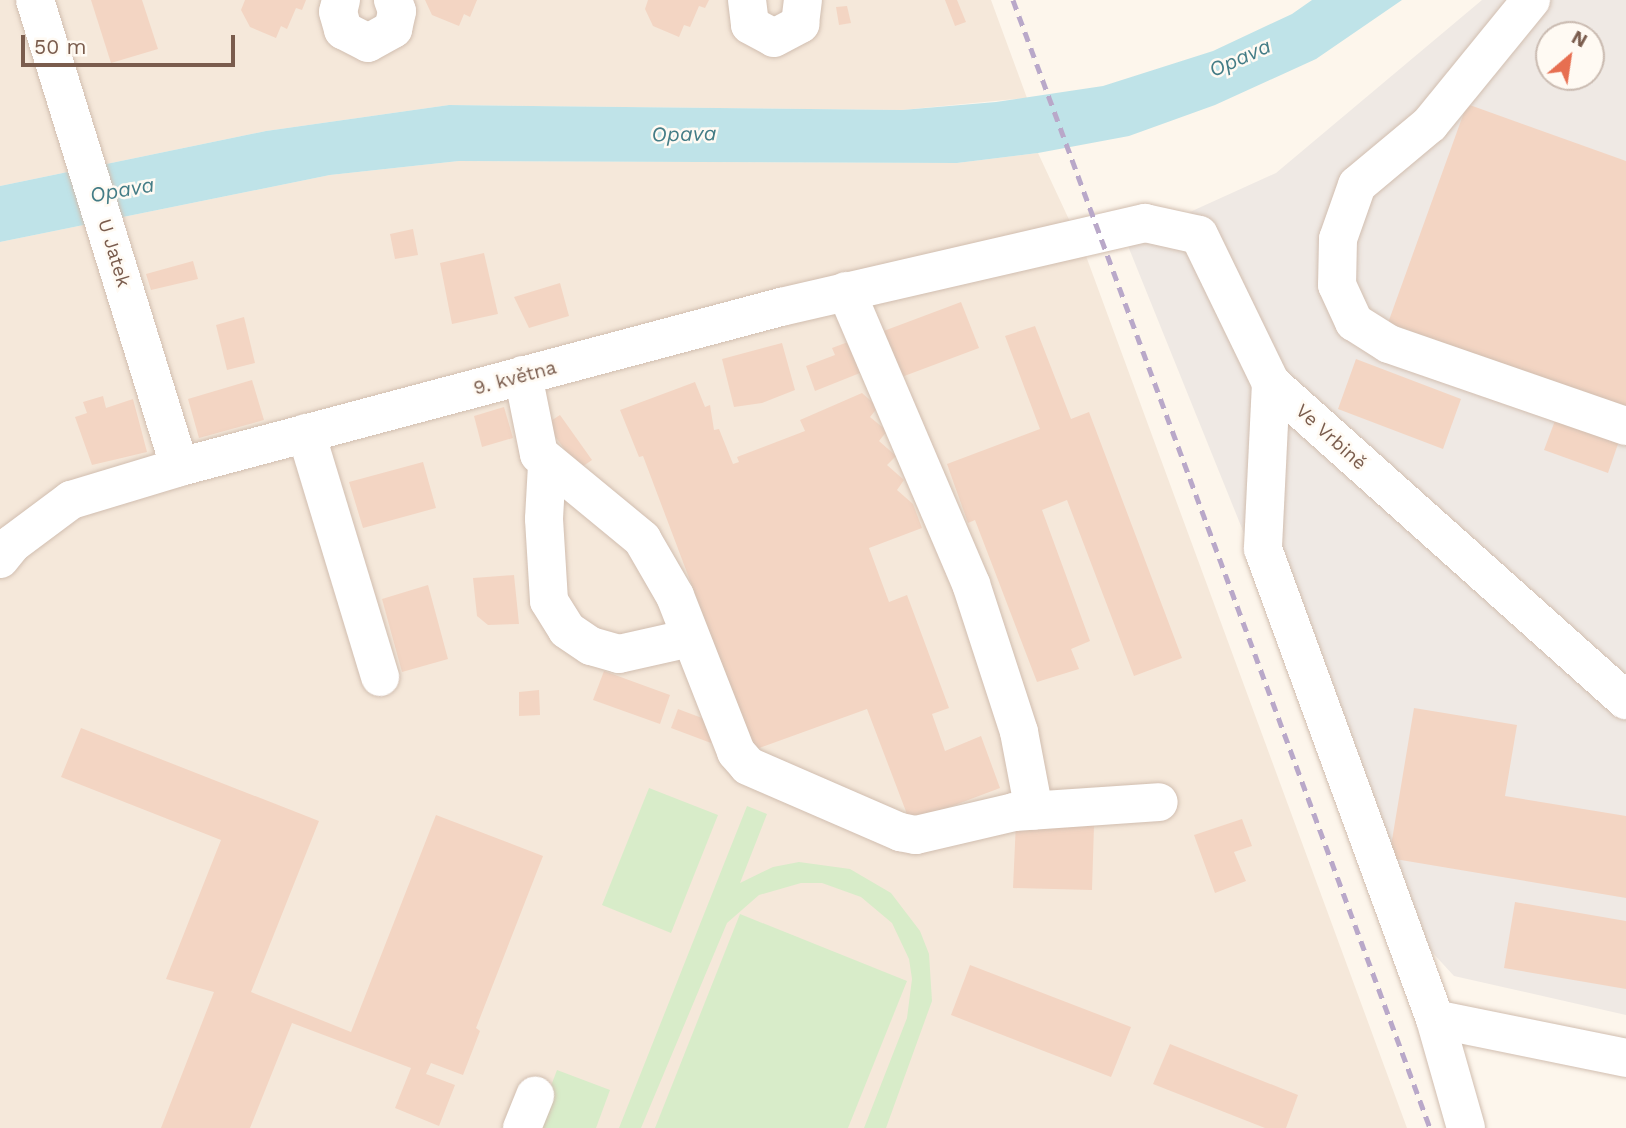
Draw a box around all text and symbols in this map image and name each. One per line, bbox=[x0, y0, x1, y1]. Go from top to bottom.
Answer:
scale bar bbox=[24, 21, 238, 65]
north arrow bbox=[1535, 21, 1605, 91]
text: N bbox=[1568, 25, 1591, 52]
water label: Opava bbox=[1205, 33, 1275, 83]
text: 50 m bbox=[34, 34, 86, 59]
water label: Opava bbox=[651, 121, 717, 147]
water label: Opava bbox=[88, 172, 156, 208]
street label: U Jatek bbox=[93, 216, 135, 290]
street label: 9. května bbox=[471, 356, 559, 400]
street label: Ve Vrbině bbox=[1291, 399, 1371, 475]

